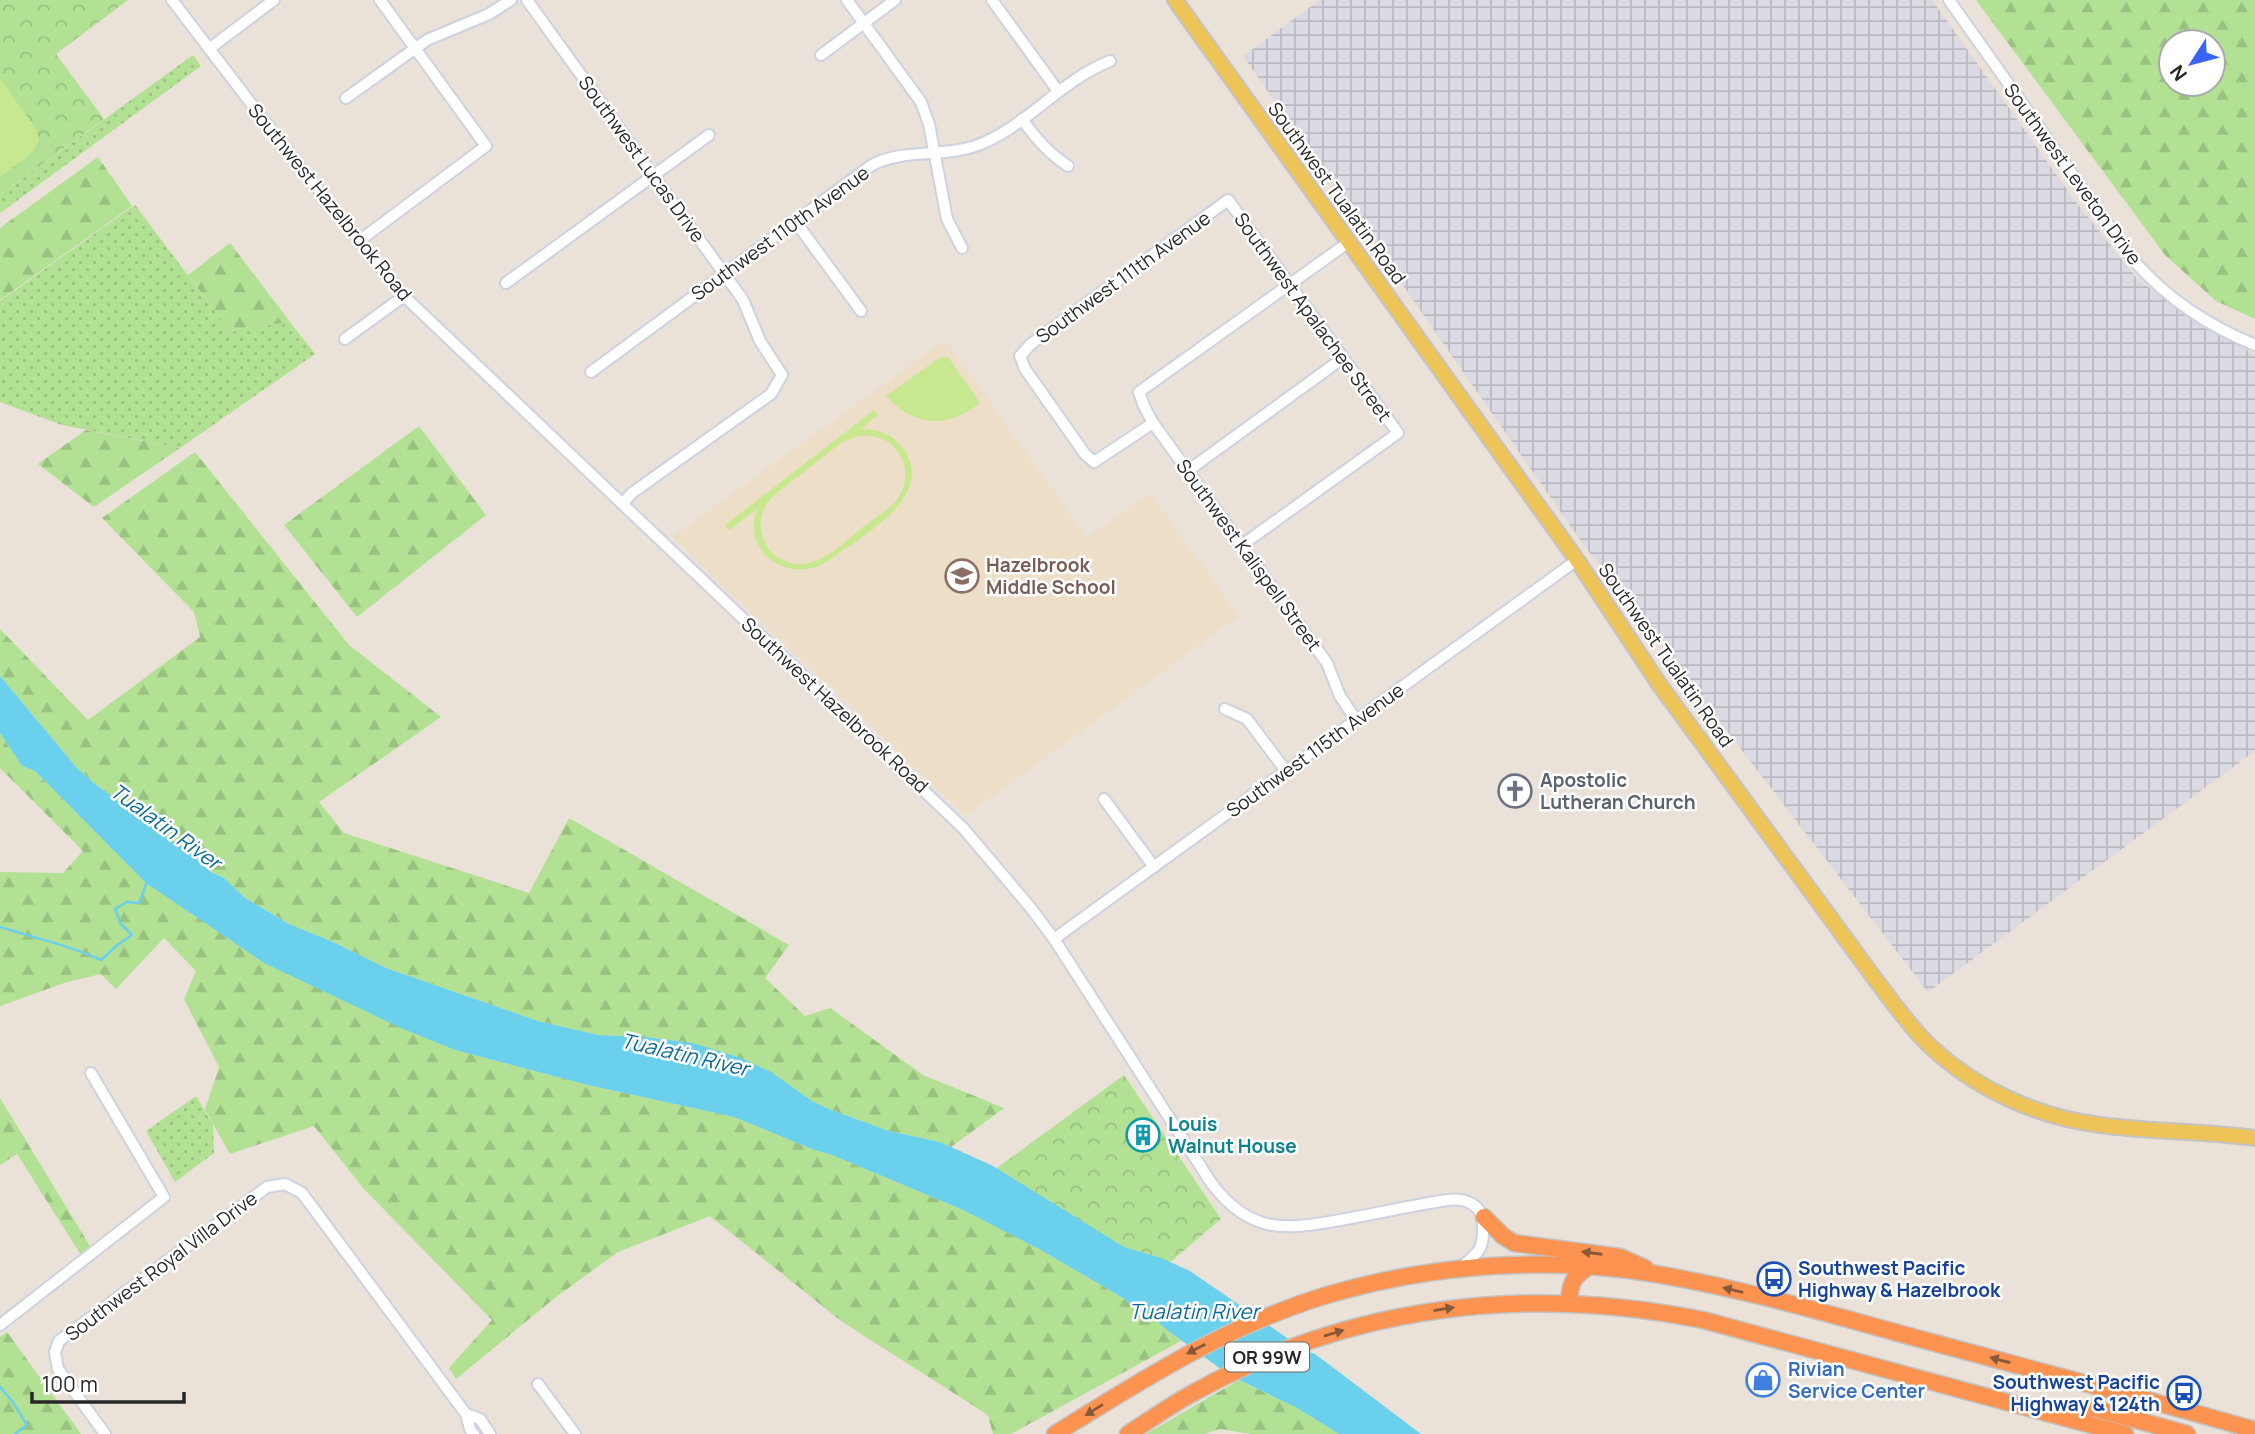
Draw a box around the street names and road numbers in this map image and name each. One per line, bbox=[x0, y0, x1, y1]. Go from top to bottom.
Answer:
street label: Southwest Lucas Drive bbox=[573, 70, 711, 248]
street label: Southwest Leveton Drive bbox=[1998, 78, 2148, 270]
street label: Southwest Tualatin Road bbox=[1262, 97, 1412, 289]
street label: Southwest Hazelbrook Road bbox=[242, 98, 418, 306]
street label: Southwest 110th Avenue bbox=[686, 160, 874, 306]
street label: Southwest 111th Avenue bbox=[1030, 205, 1216, 349]
street label: Southwest Apalachee Street bbox=[1228, 207, 1398, 427]
street label: Southwest Kalispell Street bbox=[1170, 454, 1328, 656]
street label: Southwest Tualatin Road bbox=[1592, 558, 1740, 752]
street label: Southwest Hazelbrook Road bbox=[736, 611, 934, 799]
street label: Southwest 115th Avenue bbox=[1221, 677, 1409, 823]
street label: Southwest Royal Villa Drive bbox=[60, 1185, 262, 1347]
road number: OR 99W bbox=[1225, 1342, 1309, 1372]

